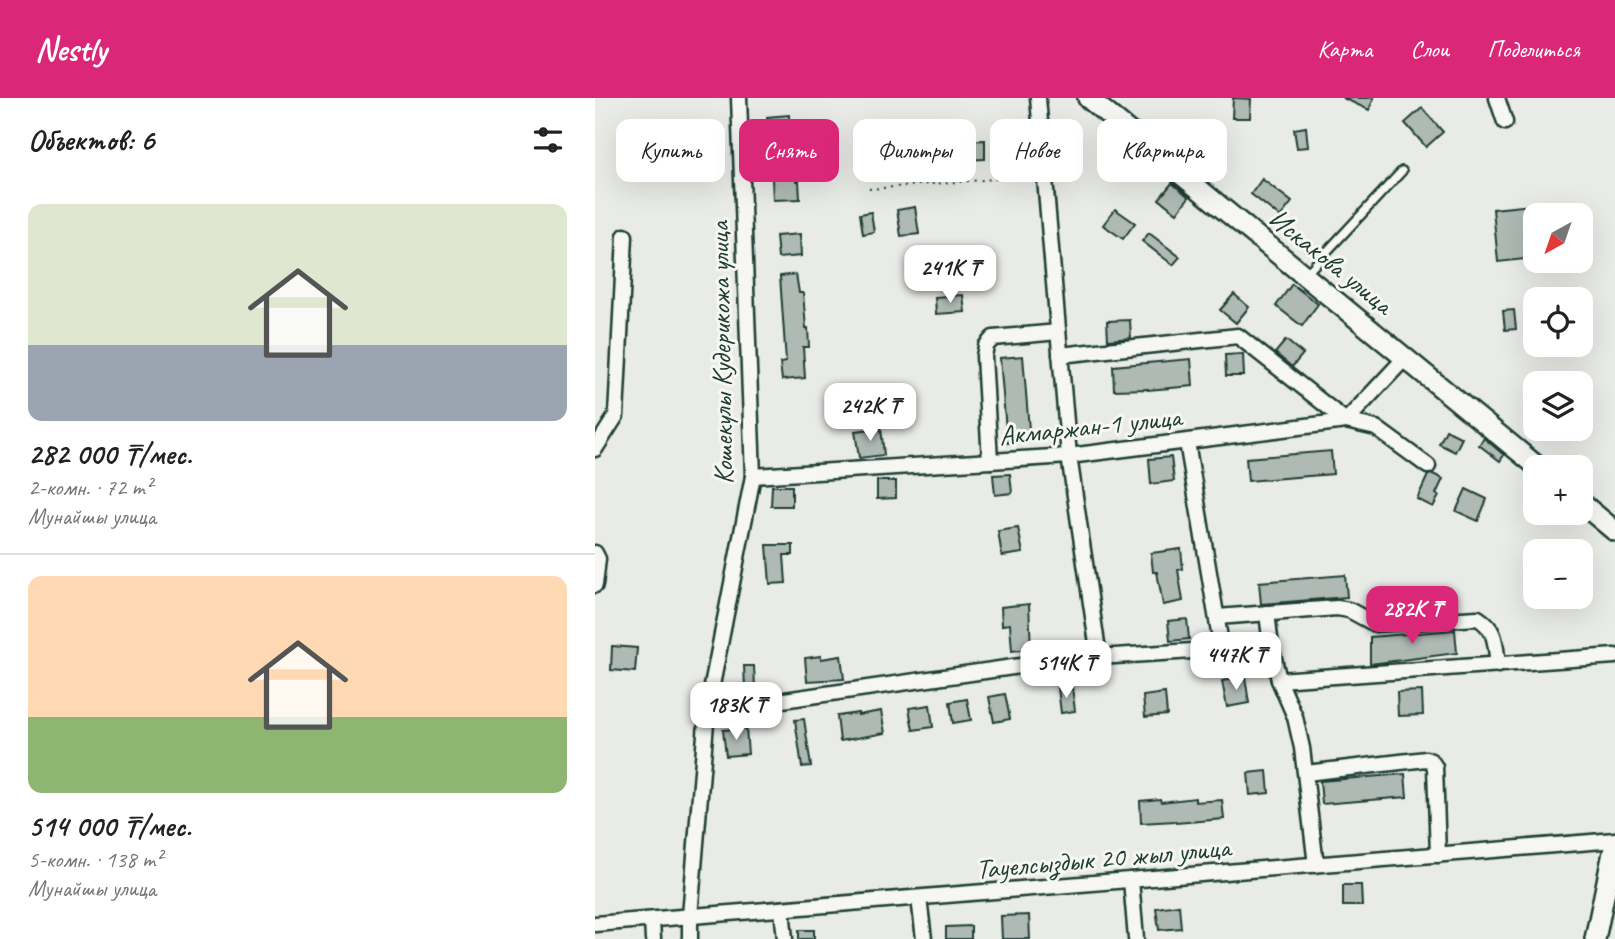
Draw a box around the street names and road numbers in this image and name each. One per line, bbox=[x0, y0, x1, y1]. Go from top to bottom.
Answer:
street label: Искакова улица bbox=[1262, 200, 1402, 323]
street label: Кошекулы Кудерикожа улица bbox=[701, 219, 741, 485]
street label: Акмаржан-1 улица bbox=[997, 399, 1185, 453]
street label: Тауелсыздык 20 жыл улица bbox=[974, 829, 1234, 888]

